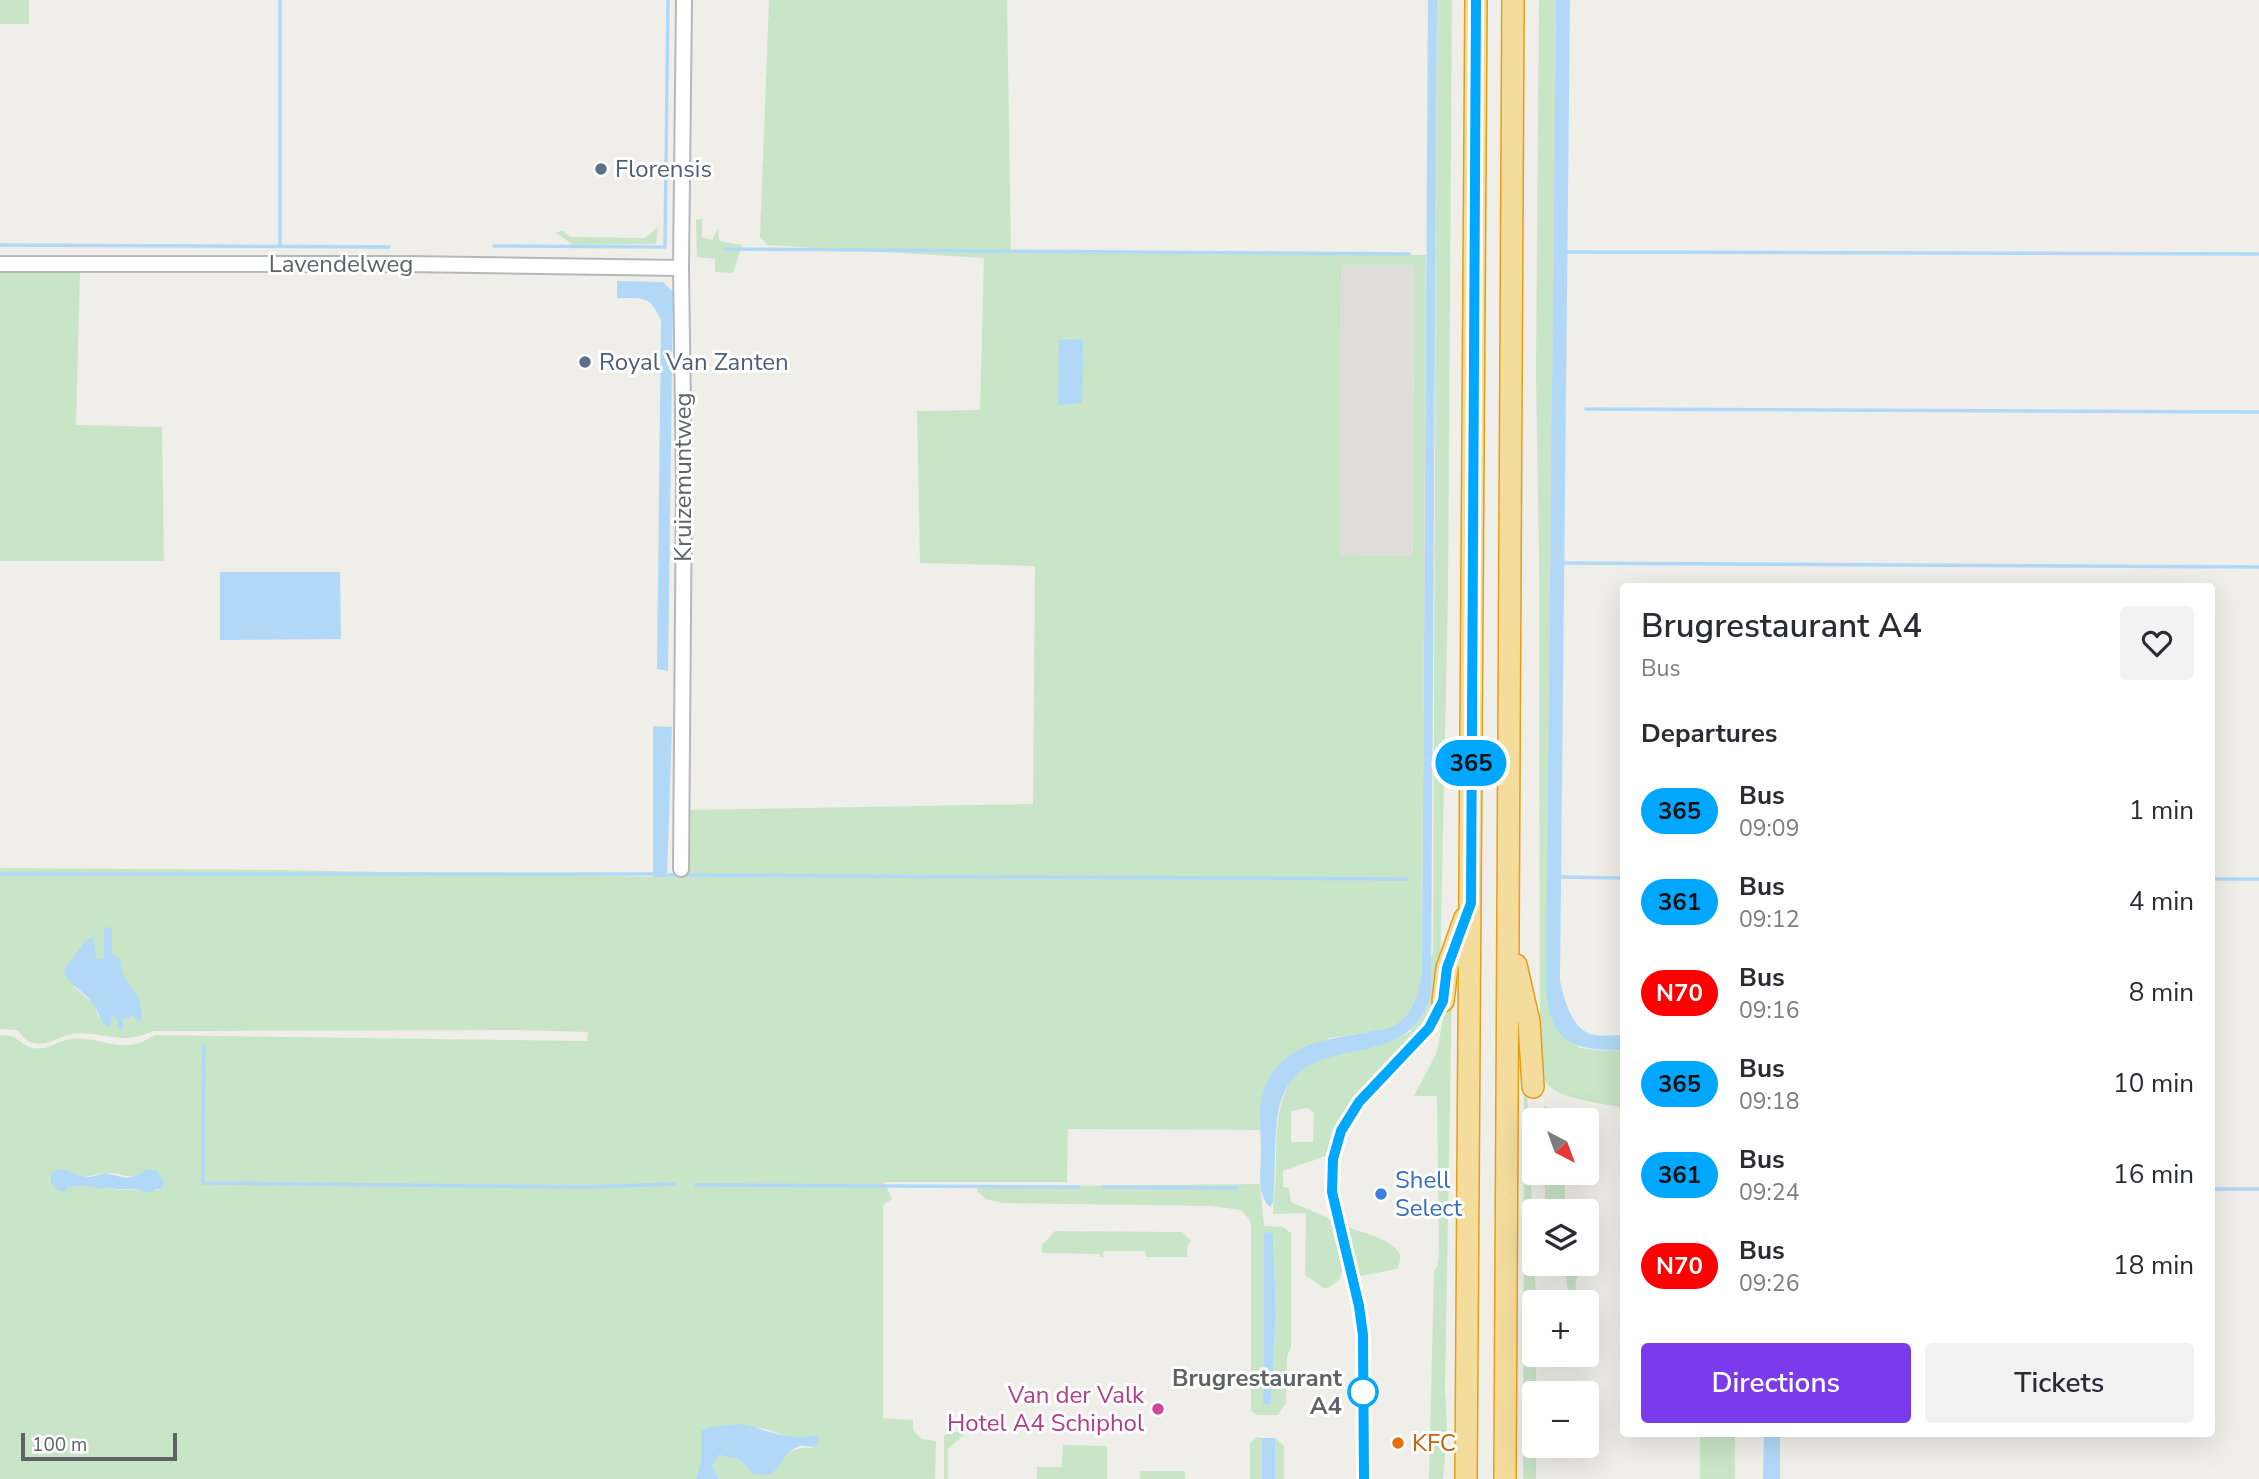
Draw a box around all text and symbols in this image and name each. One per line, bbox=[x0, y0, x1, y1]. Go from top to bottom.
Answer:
place label: Florensis bbox=[615, 153, 712, 185]
marker: Florensis bbox=[593, 161, 609, 177]
street label: Lavendelweg bbox=[269, 248, 413, 280]
place label: Royal Van Zanten bbox=[599, 346, 789, 378]
marker: Royal Van Zanten bbox=[577, 354, 593, 370]
street label: Kruizemuntweg bbox=[667, 392, 699, 562]
text: Brugrestaurant A4 bbox=[1641, 604, 1922, 649]
button: heart bbox=[2120, 606, 2194, 680]
text: Bus bbox=[1641, 653, 1681, 684]
text: Departures bbox=[1641, 716, 1777, 751]
line badge: 365 bbox=[1431, 740, 1511, 786]
text: 365 bbox=[1449, 747, 1493, 779]
text: Bus bbox=[1739, 778, 1785, 813]
text: 1 min bbox=[2129, 793, 2194, 828]
text: 365 bbox=[1658, 795, 1701, 827]
text: 09:09 bbox=[1739, 813, 1799, 844]
text: Bus bbox=[1739, 869, 1785, 904]
text: 4 min bbox=[2129, 884, 2194, 919]
text: 361 bbox=[1658, 886, 1701, 918]
text: 09:12 bbox=[1739, 904, 1799, 935]
text: Bus bbox=[1739, 960, 1785, 995]
text: 8 min bbox=[2129, 975, 2194, 1010]
text: N70 bbox=[1656, 977, 1703, 1009]
text: 09:16 bbox=[1739, 995, 1799, 1026]
text: Bus bbox=[1739, 1051, 1785, 1086]
text: 10 min bbox=[2113, 1066, 2194, 1101]
text: 365 bbox=[1658, 1068, 1701, 1100]
text: 09:18 bbox=[1739, 1086, 1799, 1117]
north arrow bbox=[1522, 1108, 1600, 1185]
map controls bbox=[1522, 1108, 1599, 1458]
text: Bus bbox=[1739, 1142, 1785, 1177]
text: 16 min bbox=[2113, 1157, 2194, 1192]
text: 361 bbox=[1658, 1159, 1701, 1191]
place label: Shell Select bbox=[1395, 1164, 1462, 1224]
text: 09:24 bbox=[1739, 1177, 1799, 1208]
marker: Shell Select bbox=[1373, 1186, 1389, 1202]
button: layers bbox=[1522, 1199, 1599, 1276]
text: Bus bbox=[1739, 1233, 1785, 1268]
text: 18 min bbox=[2113, 1248, 2194, 1283]
text: N70 bbox=[1656, 1250, 1703, 1282]
text: 09:26 bbox=[1739, 1268, 1799, 1299]
button: + bbox=[1522, 1290, 1599, 1367]
button: Directions bbox=[1641, 1343, 1911, 1423]
button: Tickets bbox=[1925, 1343, 2194, 1423]
place label: Brugrestaurant A4 bbox=[1172, 1362, 1343, 1422]
marker: Brugrestaurant A4 bbox=[1348, 1377, 1378, 1407]
place label: Van der Valk Hotel A4 Schiphol bbox=[947, 1379, 1145, 1439]
button: − bbox=[1522, 1381, 1599, 1458]
marker: Van der Valk Hotel A4 Schiphol bbox=[1150, 1401, 1166, 1417]
place label: KFC bbox=[1412, 1427, 1456, 1459]
scale bar bbox=[21, 1430, 177, 1462]
text: 100 m bbox=[32, 1432, 87, 1458]
marker: KFC bbox=[1390, 1435, 1406, 1451]

